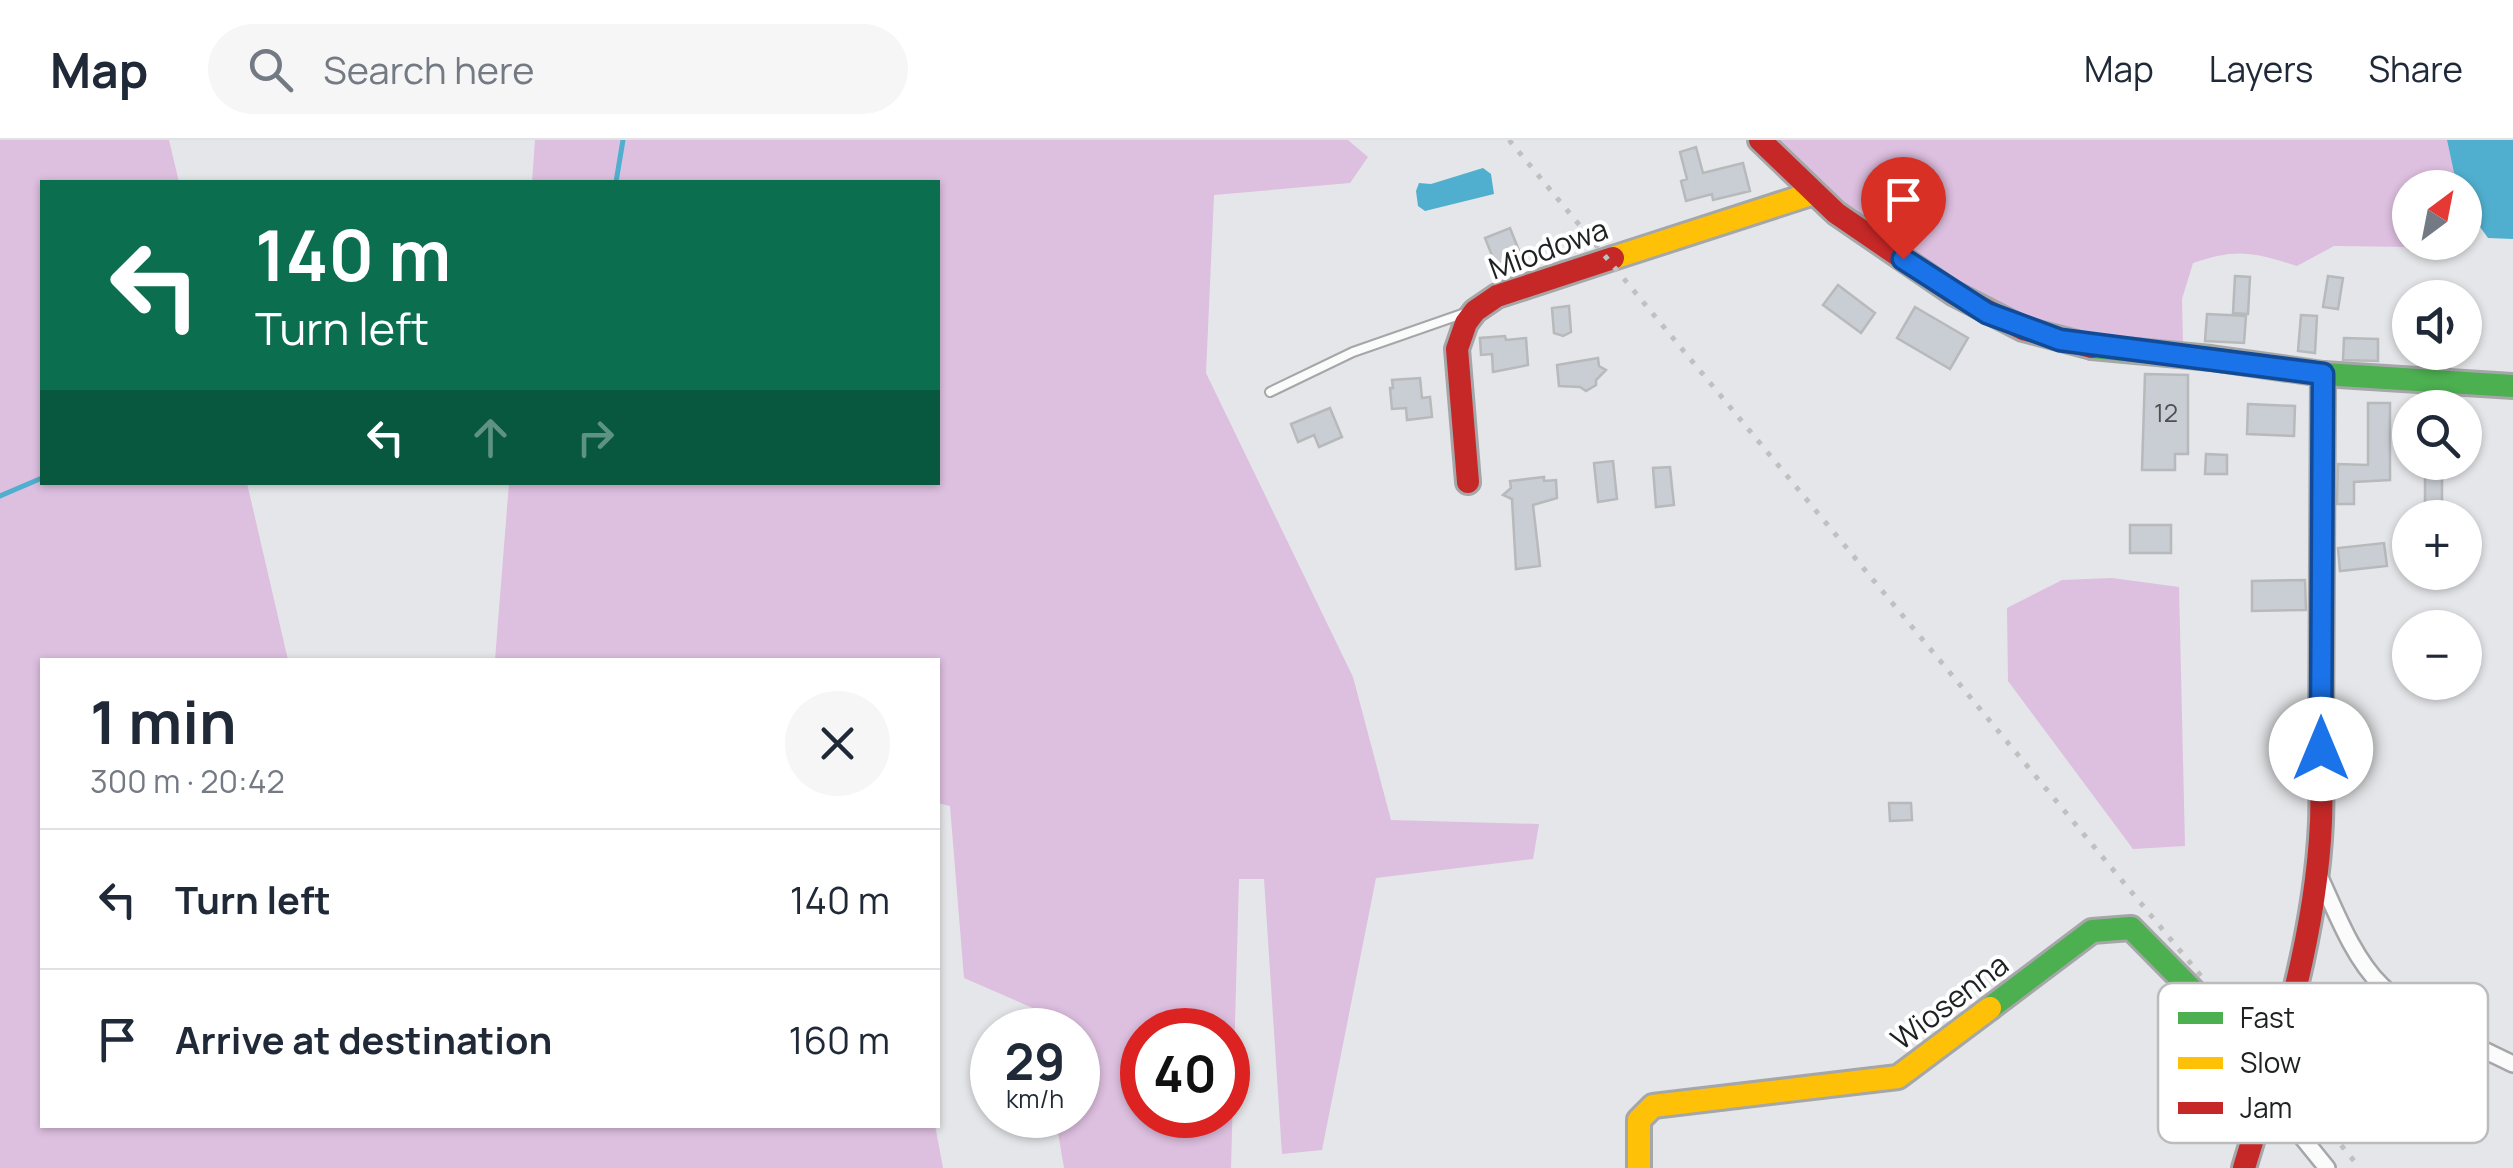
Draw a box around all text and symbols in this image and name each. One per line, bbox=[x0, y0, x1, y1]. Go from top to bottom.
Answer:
search box bbox=[208, 24, 908, 114]
text: Map bbox=[50, 37, 148, 102]
icon: search bbox=[243, 42, 298, 97]
text: Search here bbox=[323, 43, 534, 95]
text: Map bbox=[2084, 45, 2154, 93]
text: Layers bbox=[2209, 45, 2313, 93]
text: Share bbox=[2368, 45, 2463, 93]
pin bbox=[1861, 157, 1946, 260]
north arrow bbox=[2392, 170, 2482, 260]
map controls bbox=[2392, 170, 2482, 700]
icon: arrive bbox=[1876, 172, 1931, 227]
text: 140 m bbox=[255, 206, 451, 302]
street label: Miodowa bbox=[1483, 208, 1613, 288]
icon: left bbox=[90, 220, 220, 350]
button: sound bbox=[2392, 280, 2482, 370]
text: Turn left bbox=[255, 297, 429, 359]
button: search bbox=[2392, 390, 2482, 480]
house number: 12 bbox=[2154, 395, 2178, 430]
icon: left bbox=[358, 410, 413, 465]
icon: ahead bbox=[463, 410, 518, 465]
icon: right bbox=[568, 410, 623, 465]
button: + bbox=[2392, 500, 2482, 590]
button: − bbox=[2392, 610, 2482, 700]
text: 1 min bbox=[90, 680, 237, 762]
button: close bbox=[785, 691, 890, 796]
position arrow bbox=[2269, 697, 2373, 801]
text: 300 m · 20:42 bbox=[90, 759, 285, 803]
icon: left bbox=[90, 872, 145, 927]
text: Turn left bbox=[175, 873, 331, 925]
text: 140 m bbox=[790, 873, 890, 925]
street label: Wiosenna bbox=[1882, 943, 2016, 1059]
legend bbox=[2158, 983, 2488, 1143]
text: Fast bbox=[2240, 998, 2295, 1036]
speed limit sign: 40 bbox=[1120, 1008, 1250, 1138]
icon: arrive bbox=[90, 1012, 145, 1067]
text: Arrive at destination bbox=[175, 1013, 552, 1065]
text: 160 m bbox=[789, 1013, 890, 1065]
text: 29 bbox=[1005, 1027, 1065, 1095]
text: Slow bbox=[2240, 1043, 2301, 1081]
text: km/h bbox=[1006, 1081, 1064, 1116]
text: Jam bbox=[2240, 1088, 2292, 1126]

